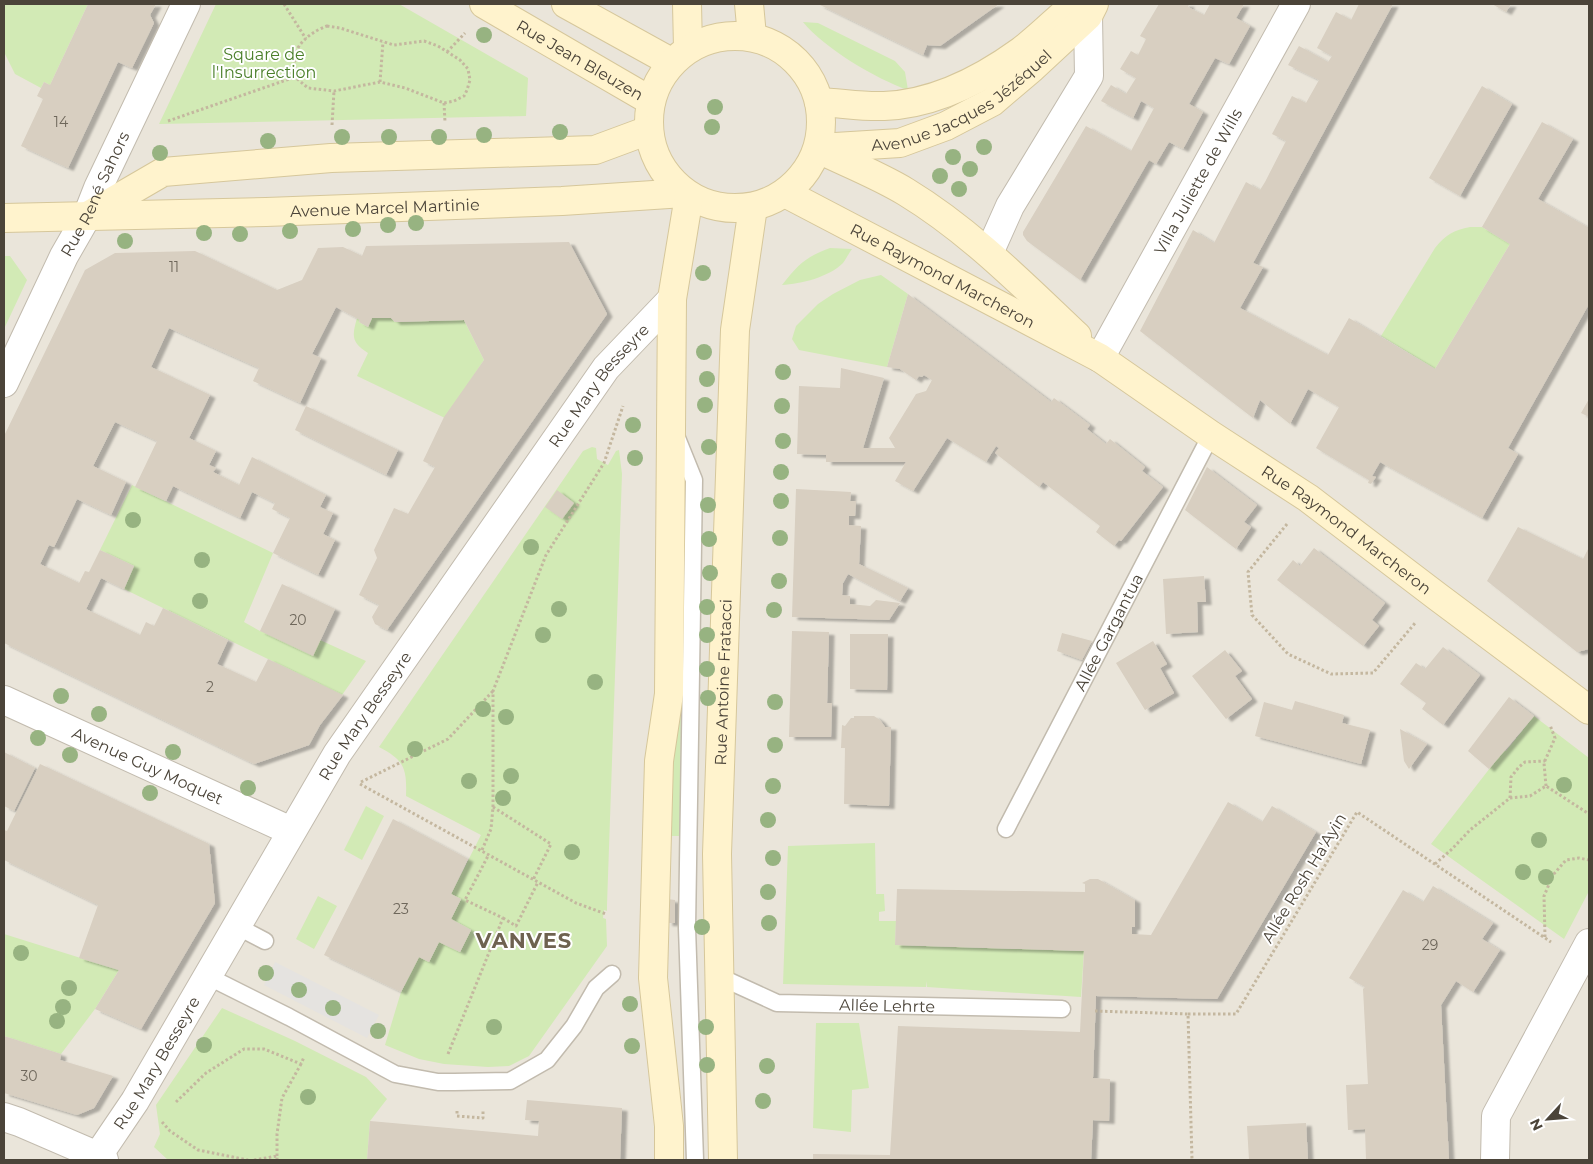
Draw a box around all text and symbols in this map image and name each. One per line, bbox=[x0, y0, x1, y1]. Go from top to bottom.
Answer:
street label: Rue Jean Bleuzen bbox=[513, 15, 647, 104]
park label: Square de l'Insurrection bbox=[212, 45, 316, 82]
street label: Avenue Jacques Jézéquel bbox=[871, 45, 1055, 154]
street label: Villa Juliette de Wills bbox=[1150, 105, 1246, 258]
house number: 14 bbox=[54, 113, 69, 131]
street label: Rue René Sahors bbox=[56, 128, 133, 260]
street label: Avenue Marcel Martinie bbox=[290, 195, 480, 221]
street label: Rue Raymond Marcheron bbox=[847, 219, 1038, 332]
house number: 11 bbox=[169, 258, 179, 276]
street label: Rue Mary Besseyre bbox=[544, 320, 653, 451]
street label: Rue Raymond Marcheron bbox=[1258, 461, 1435, 598]
street label: Allée Gargantua bbox=[1070, 570, 1147, 694]
street label: Rue Antoine Fratacci bbox=[711, 599, 735, 766]
house number: 20 bbox=[289, 611, 307, 629]
street label: Rue Mary Besseyre bbox=[314, 648, 415, 784]
house number: 2 bbox=[206, 678, 214, 696]
street label: Avenue Guy Moquet bbox=[69, 723, 227, 808]
street label: Allée Rosh Ha'Ayin bbox=[1258, 810, 1350, 946]
house number: 23 bbox=[393, 900, 409, 918]
district label: VANVES bbox=[475, 928, 572, 953]
house number: 29 bbox=[1422, 936, 1438, 954]
street label: Rue Mary Besseyre bbox=[109, 993, 203, 1133]
street label: Allée Lehrte bbox=[839, 995, 935, 1016]
house number: 30 bbox=[20, 1067, 38, 1085]
north arrow bbox=[1523, 1094, 1573, 1144]
text: N bbox=[1526, 1116, 1547, 1134]

